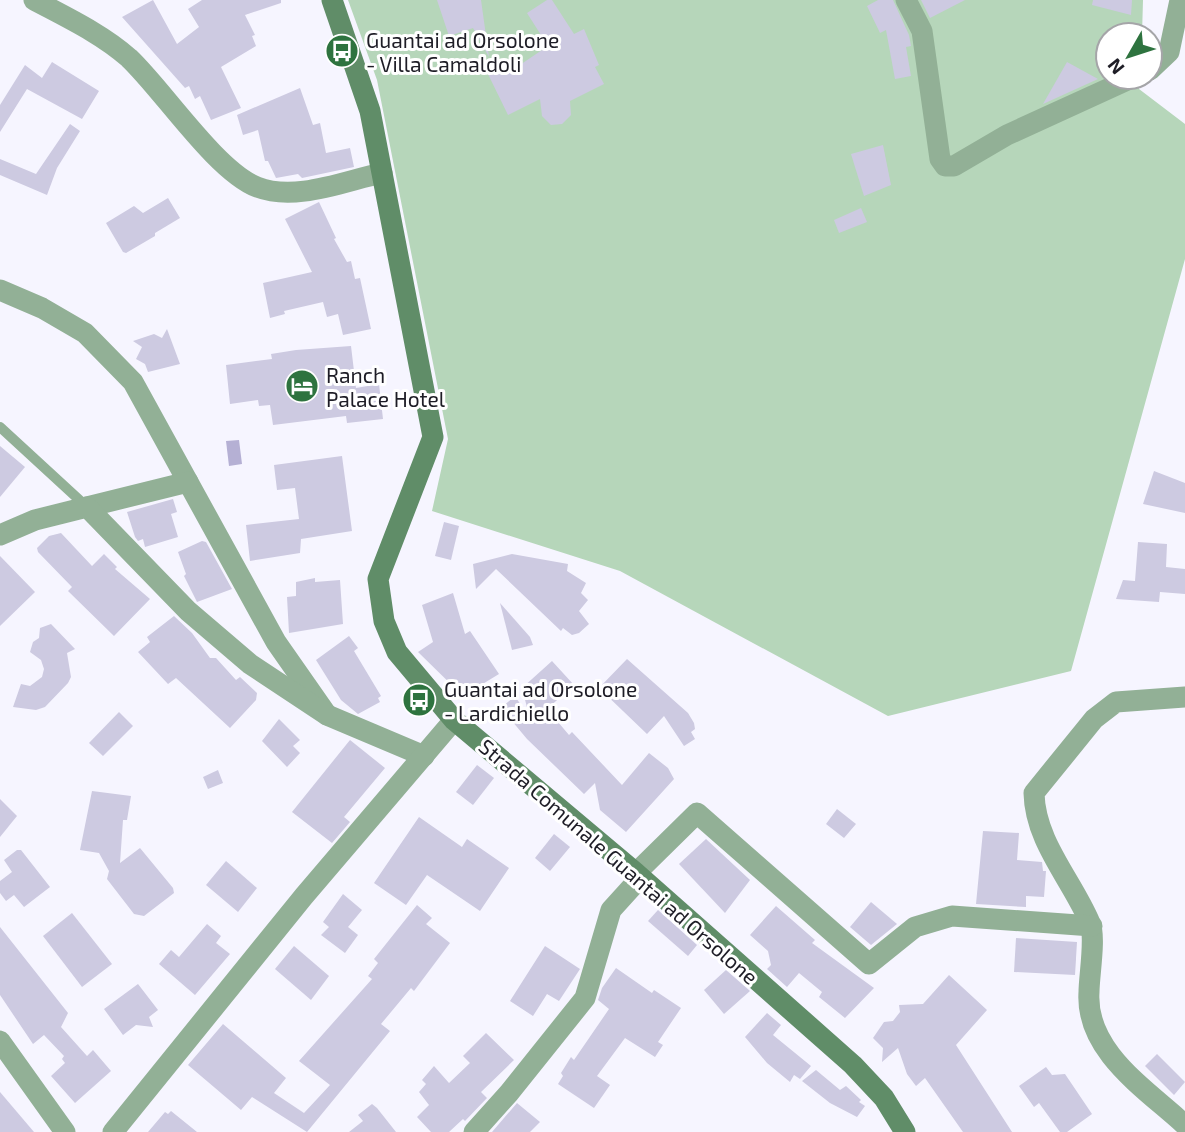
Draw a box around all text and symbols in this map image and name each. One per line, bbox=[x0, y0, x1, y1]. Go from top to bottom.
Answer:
north arrow bbox=[1094, 21, 1164, 91]
place label: Guantai ad Orsolone - Villa Camaldoli bbox=[366, 27, 559, 76]
bus stop icon: Guantai ad Orsolone - Villa Camaldoli bbox=[323, 32, 361, 70]
text: N bbox=[1102, 54, 1129, 80]
place label: Ranch Palace Hotel bbox=[326, 362, 446, 411]
hotel icon: Ranch Palace Hotel bbox=[283, 367, 321, 405]
place label: Guantai ad Orsolone - Lardichiello bbox=[444, 676, 637, 725]
bus stop icon: Guantai ad Orsolone - Lardichiello bbox=[400, 681, 438, 719]
street label: Strada Comunale Guantai ad Orsolone bbox=[474, 733, 764, 989]

